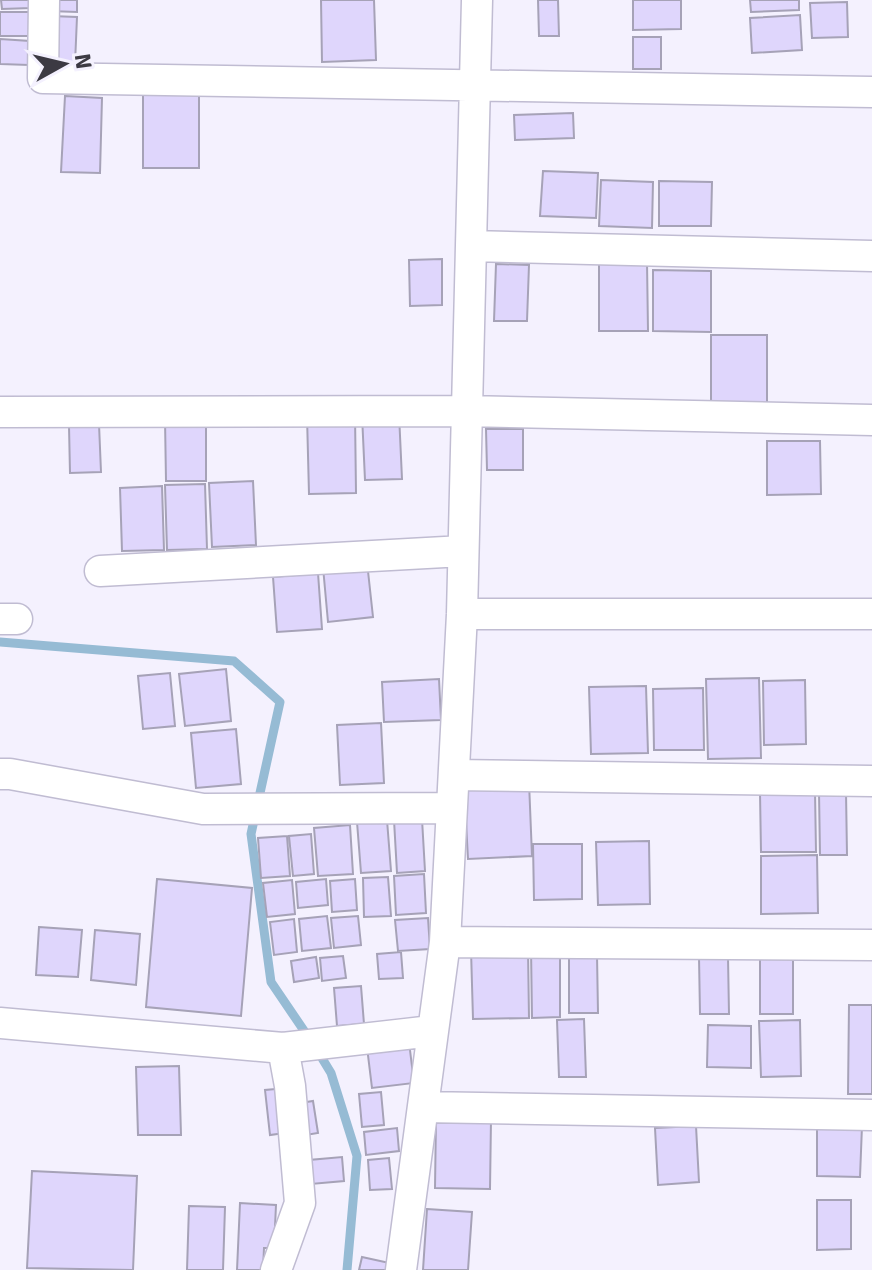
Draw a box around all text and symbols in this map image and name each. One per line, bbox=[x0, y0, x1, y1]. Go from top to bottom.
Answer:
north arrow bbox=[24, 24, 104, 104]
text: N bbox=[69, 52, 98, 71]

